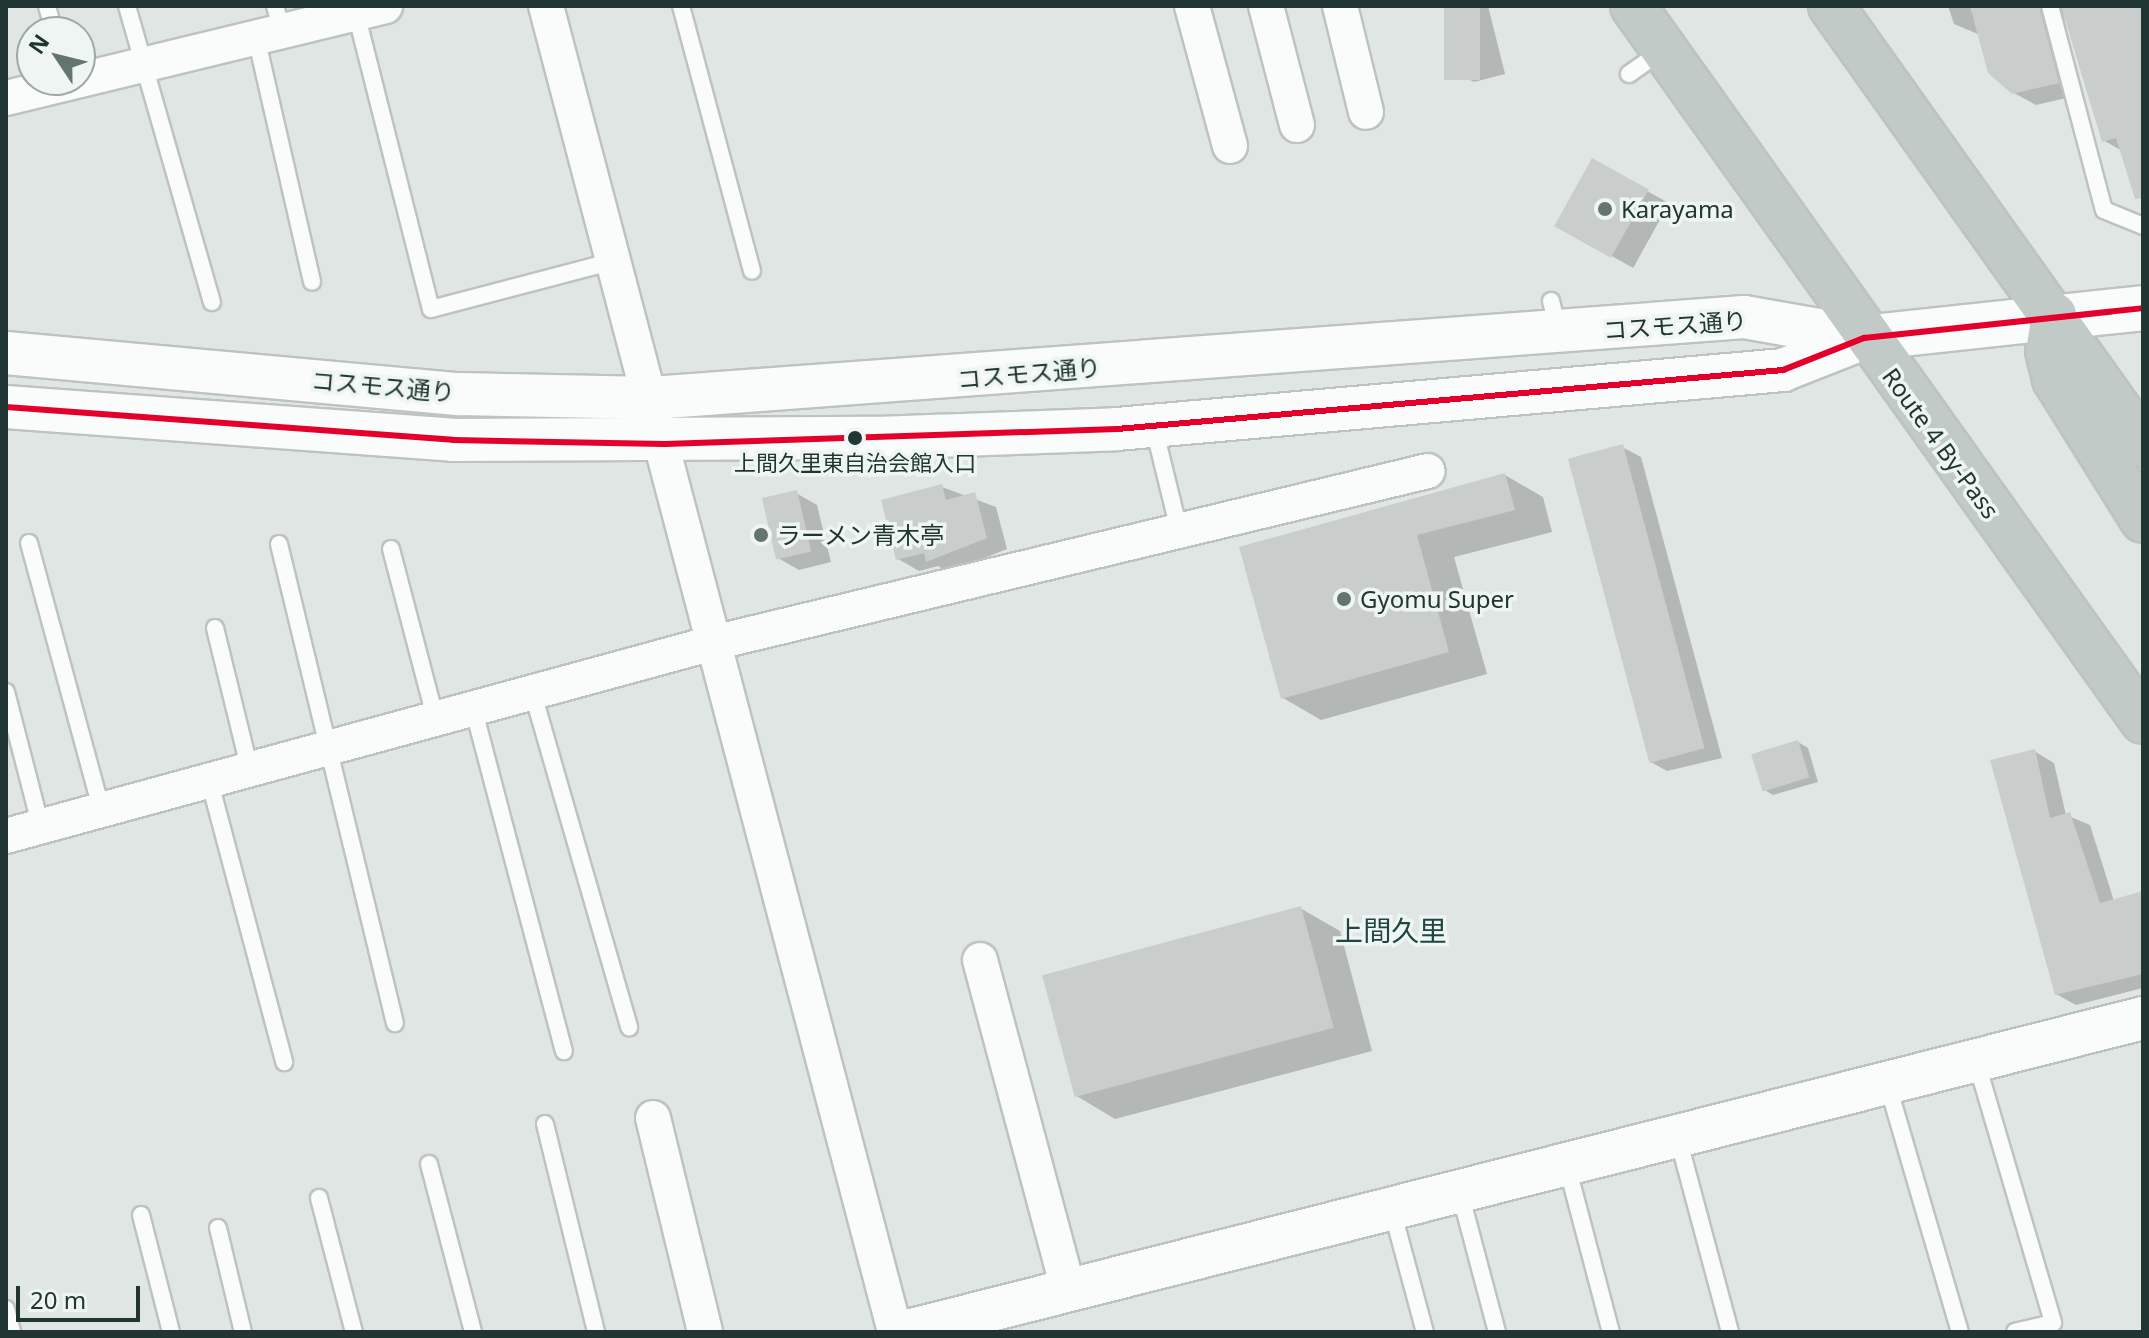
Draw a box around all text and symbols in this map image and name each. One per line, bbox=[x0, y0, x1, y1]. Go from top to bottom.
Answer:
north arrow bbox=[16, 16, 96, 96]
text: N bbox=[21, 27, 55, 59]
place label: Karayama bbox=[1621, 195, 1734, 223]
marker: Karayama bbox=[1596, 200, 1614, 218]
street label: コスモス通り bbox=[1602, 306, 1748, 344]
street label: コスモス通り bbox=[956, 352, 1102, 394]
street label: Route 4 By-Pass bbox=[1877, 362, 2005, 524]
street label: コスモス通り bbox=[310, 365, 456, 407]
marker: 上間久里東自治会館入口 bbox=[847, 430, 863, 446]
place label: 上間久里東自治会館入口 bbox=[734, 450, 976, 476]
place label: ラーメン青木亭 bbox=[777, 521, 945, 549]
marker: ラーメン青木亭 bbox=[752, 526, 770, 544]
place label: Gyomu Super bbox=[1360, 585, 1514, 613]
marker: Gyomu Super bbox=[1335, 590, 1353, 608]
district label: 上間久里 bbox=[1335, 913, 1447, 947]
scale bar bbox=[20, 1270, 144, 1320]
text: 20 m bbox=[30, 1283, 86, 1316]

